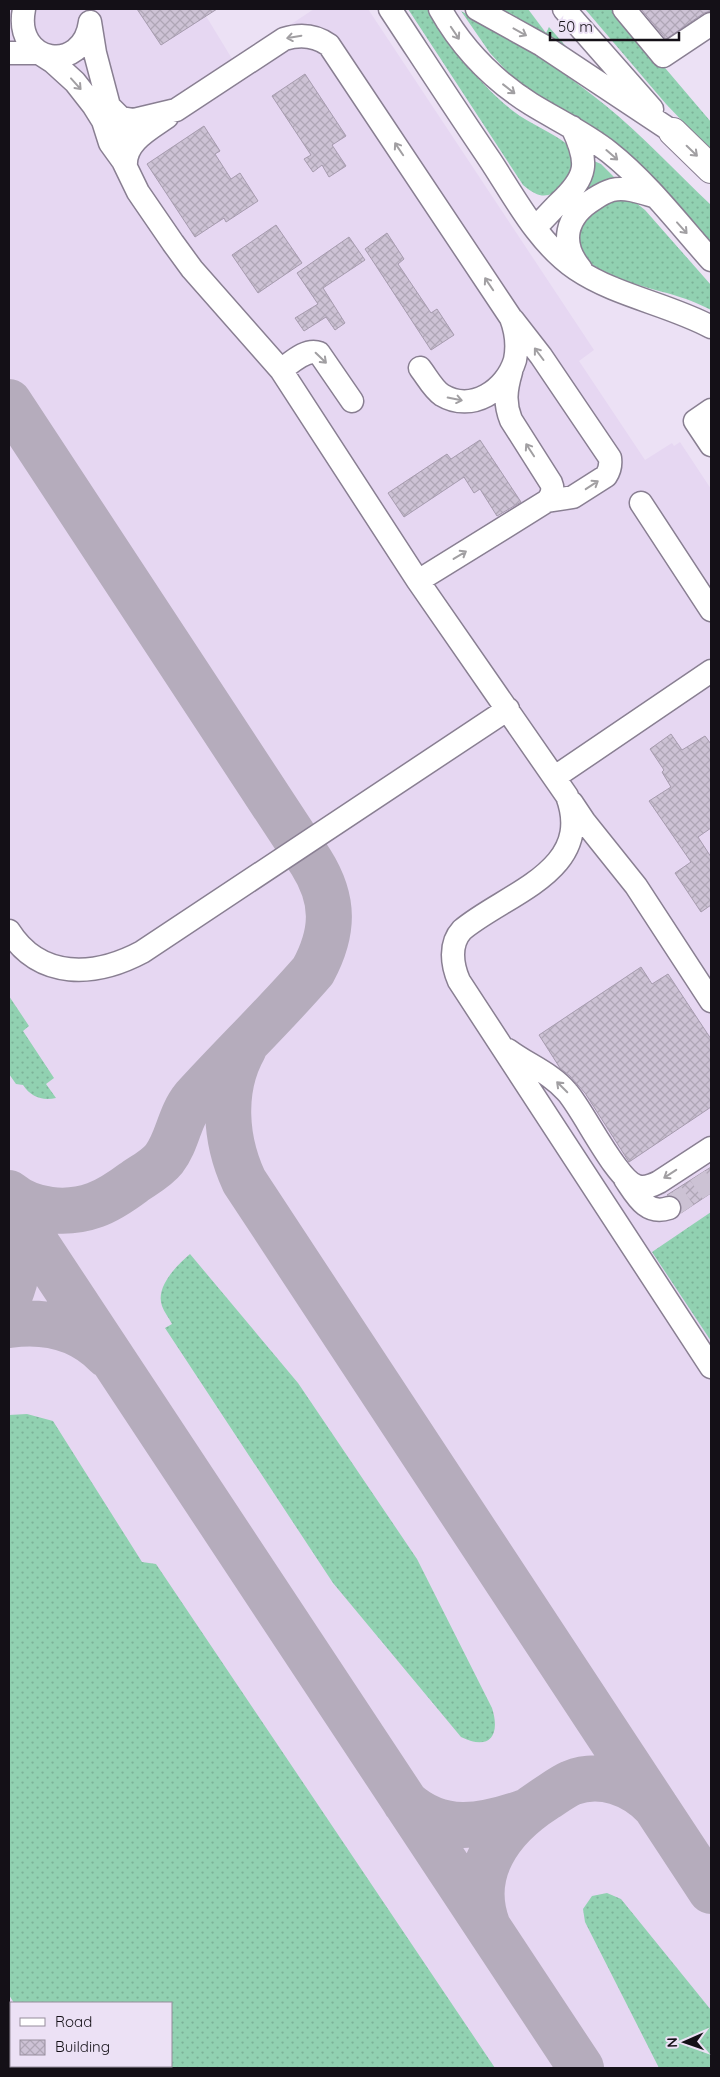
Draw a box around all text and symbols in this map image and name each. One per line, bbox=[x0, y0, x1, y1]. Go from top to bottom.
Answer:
scale bar bbox=[550, 10, 679, 42]
text: 50 m bbox=[558, 17, 593, 36]
one-way arrow bbox=[451, 26, 461, 40]
one-way arrow bbox=[512, 27, 527, 37]
one-way arrow bbox=[287, 33, 303, 43]
one-way arrow bbox=[70, 77, 82, 90]
one-way arrow bbox=[503, 83, 516, 94]
one-way arrow bbox=[394, 142, 404, 156]
one-way arrow bbox=[686, 145, 698, 157]
one-way arrow bbox=[605, 149, 618, 161]
one-way arrow bbox=[676, 221, 688, 234]
one-way arrow bbox=[484, 278, 494, 292]
one-way arrow bbox=[534, 347, 544, 361]
one-way arrow bbox=[315, 352, 327, 364]
one-way arrow bbox=[447, 395, 463, 404]
one-way arrow bbox=[524, 443, 535, 457]
one-way arrow bbox=[585, 480, 599, 491]
one-way arrow bbox=[452, 550, 466, 560]
one-way arrow bbox=[556, 1081, 568, 1093]
one-way arrow bbox=[664, 1170, 678, 1180]
legend bbox=[10, 2002, 172, 2067]
text: Road bbox=[55, 2012, 92, 2031]
north arrow bbox=[660, 2017, 710, 2067]
text: Building bbox=[55, 2037, 110, 2056]
text: N bbox=[663, 2037, 681, 2048]

